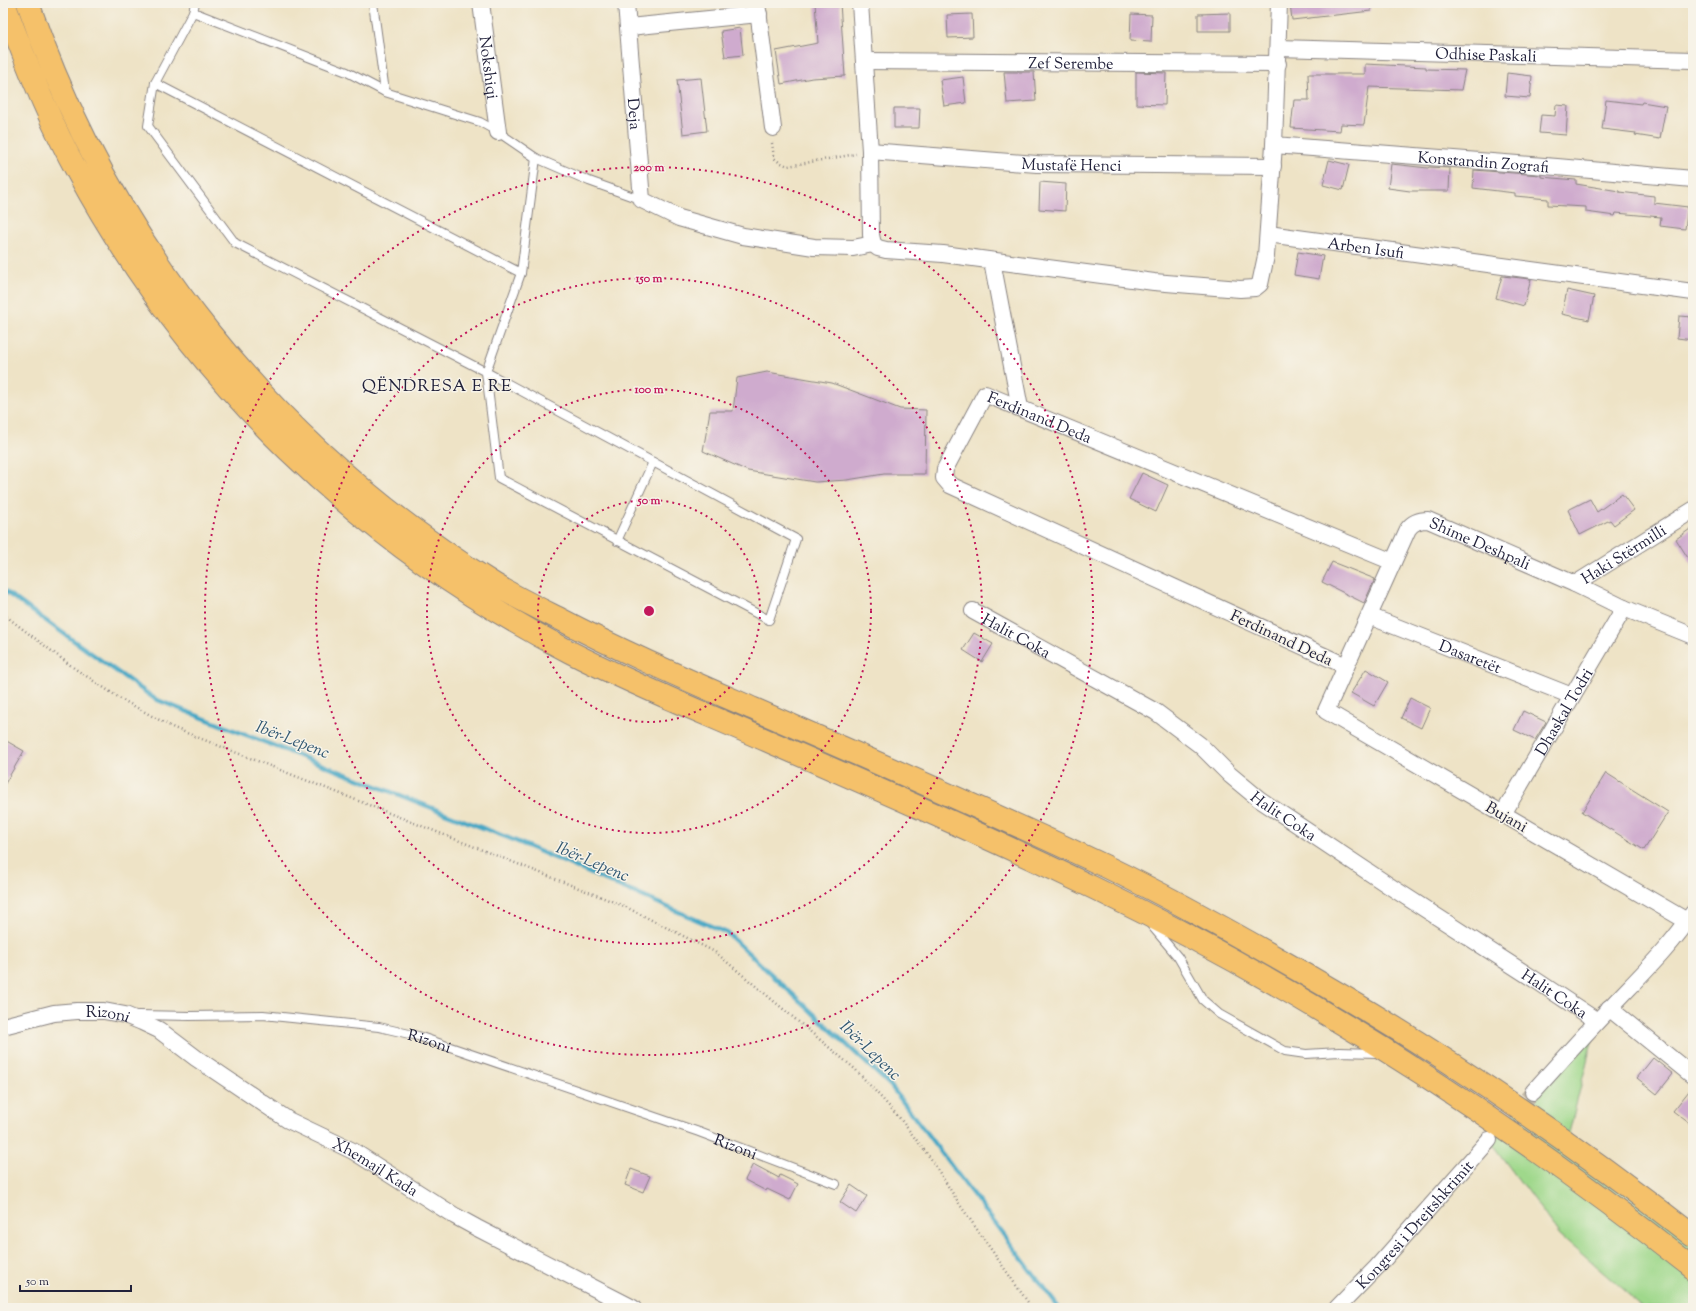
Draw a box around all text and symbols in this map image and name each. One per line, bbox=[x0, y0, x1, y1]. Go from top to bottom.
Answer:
street label: Nokshiqi bbox=[471, 35, 503, 101]
street label: Odhise Paskali bbox=[1435, 44, 1537, 69]
street label: Zef Serembe bbox=[1028, 53, 1114, 77]
street label: Deja bbox=[620, 97, 645, 131]
street label: Konstandin Zografi bbox=[1417, 147, 1550, 180]
street label: Mustafë Henci bbox=[1020, 154, 1122, 179]
text: 200 m bbox=[634, 159, 664, 177]
street label: Arben Isufi bbox=[1326, 233, 1406, 267]
text: 150 m bbox=[634, 270, 663, 288]
district label: QËNDRESA E RE bbox=[362, 375, 512, 399]
text: 100 m bbox=[633, 381, 664, 399]
street label: Ferdinand Deda bbox=[983, 387, 1095, 451]
text: 50 m bbox=[637, 492, 661, 510]
street label: Shime Deshpali bbox=[1425, 513, 1534, 577]
street label: Haki Stërmilli bbox=[1578, 520, 1672, 591]
centre of rings bbox=[642, 604, 656, 618]
street label: Ferdinand Deda bbox=[1226, 605, 1337, 673]
street label: Halit Coka bbox=[977, 609, 1055, 666]
street label: Dasaretët bbox=[1435, 636, 1505, 681]
street label: Dhaskal Todri bbox=[1531, 664, 1600, 761]
water label: Ibër-Lepenc bbox=[252, 716, 333, 766]
street label: Halit Coka bbox=[1244, 787, 1321, 848]
street label: Bujani bbox=[1480, 797, 1531, 840]
water label: Ibër-Lepenc bbox=[552, 837, 632, 889]
street label: Halit Coka bbox=[1516, 965, 1592, 1026]
street label: Rizoni bbox=[86, 1002, 134, 1030]
water label: Ibër-Lepenc bbox=[833, 1016, 906, 1087]
street label: Rizoni bbox=[405, 1025, 454, 1061]
street label: Rizoni bbox=[710, 1130, 760, 1167]
street label: Xhemajl Kada bbox=[328, 1134, 422, 1204]
street label: Kongresi i Drejtshkrimit bbox=[1352, 1156, 1480, 1296]
scale bar bbox=[20, 1267, 131, 1293]
text: 50 m bbox=[25, 1273, 49, 1291]

